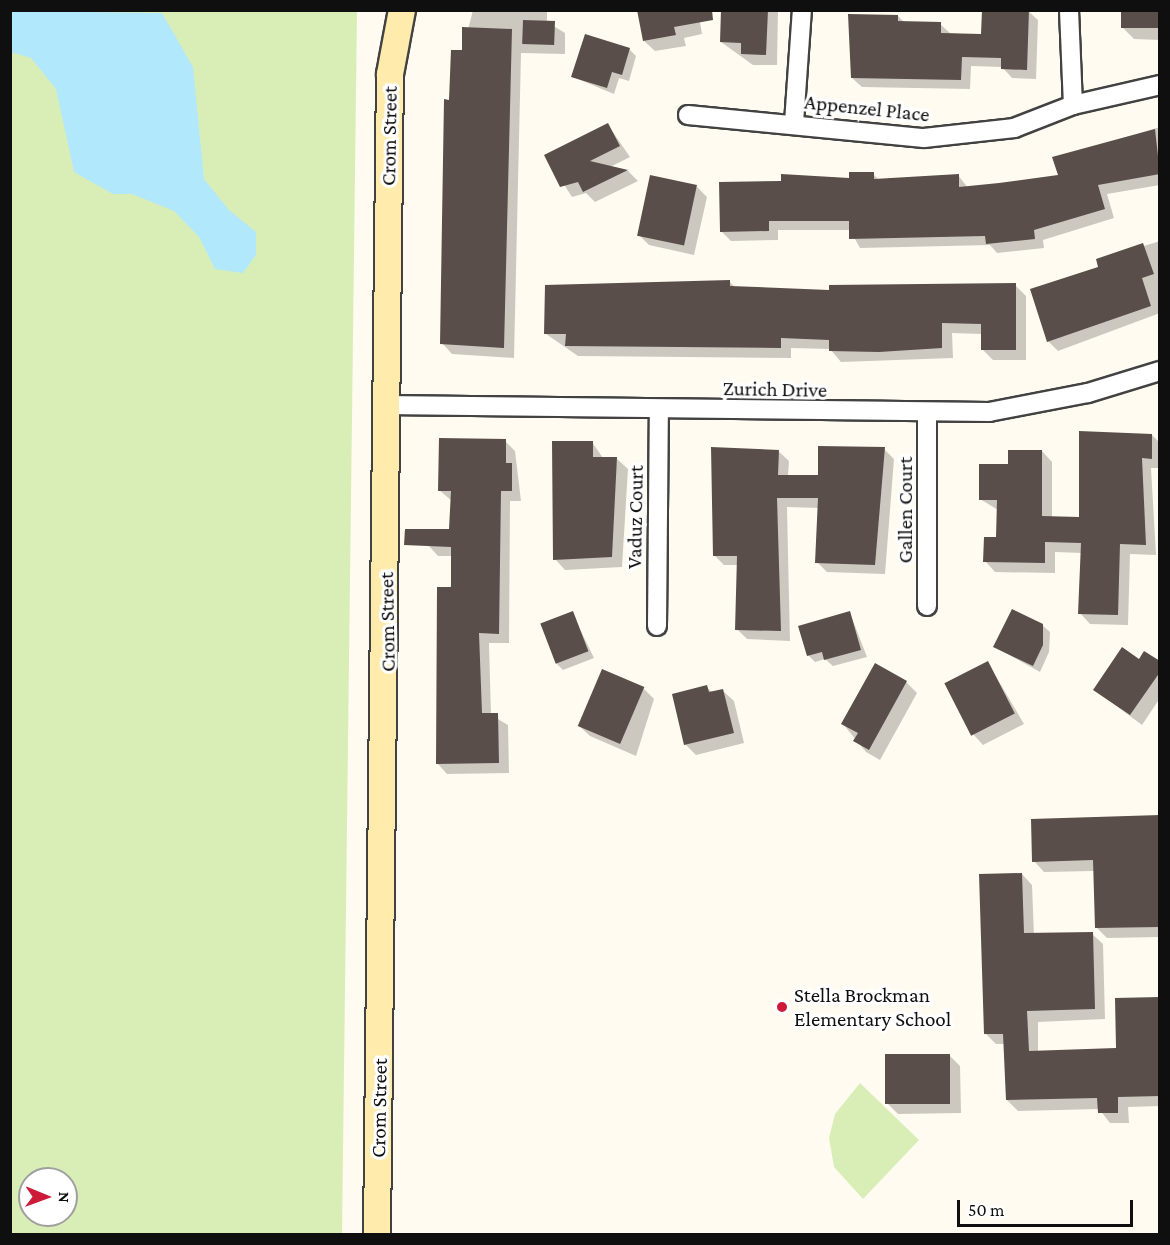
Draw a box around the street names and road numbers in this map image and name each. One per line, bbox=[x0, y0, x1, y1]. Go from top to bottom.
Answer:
street label: Crom Street bbox=[376, 86, 402, 186]
street label: Appenzel Place bbox=[803, 89, 931, 127]
street label: Zurich Drive bbox=[723, 375, 827, 403]
street label: Gallen Court bbox=[892, 457, 918, 563]
street label: Vaduz Court bbox=[621, 465, 649, 569]
street label: Crom Street bbox=[374, 572, 400, 672]
street label: Crom Street bbox=[366, 1058, 392, 1158]

